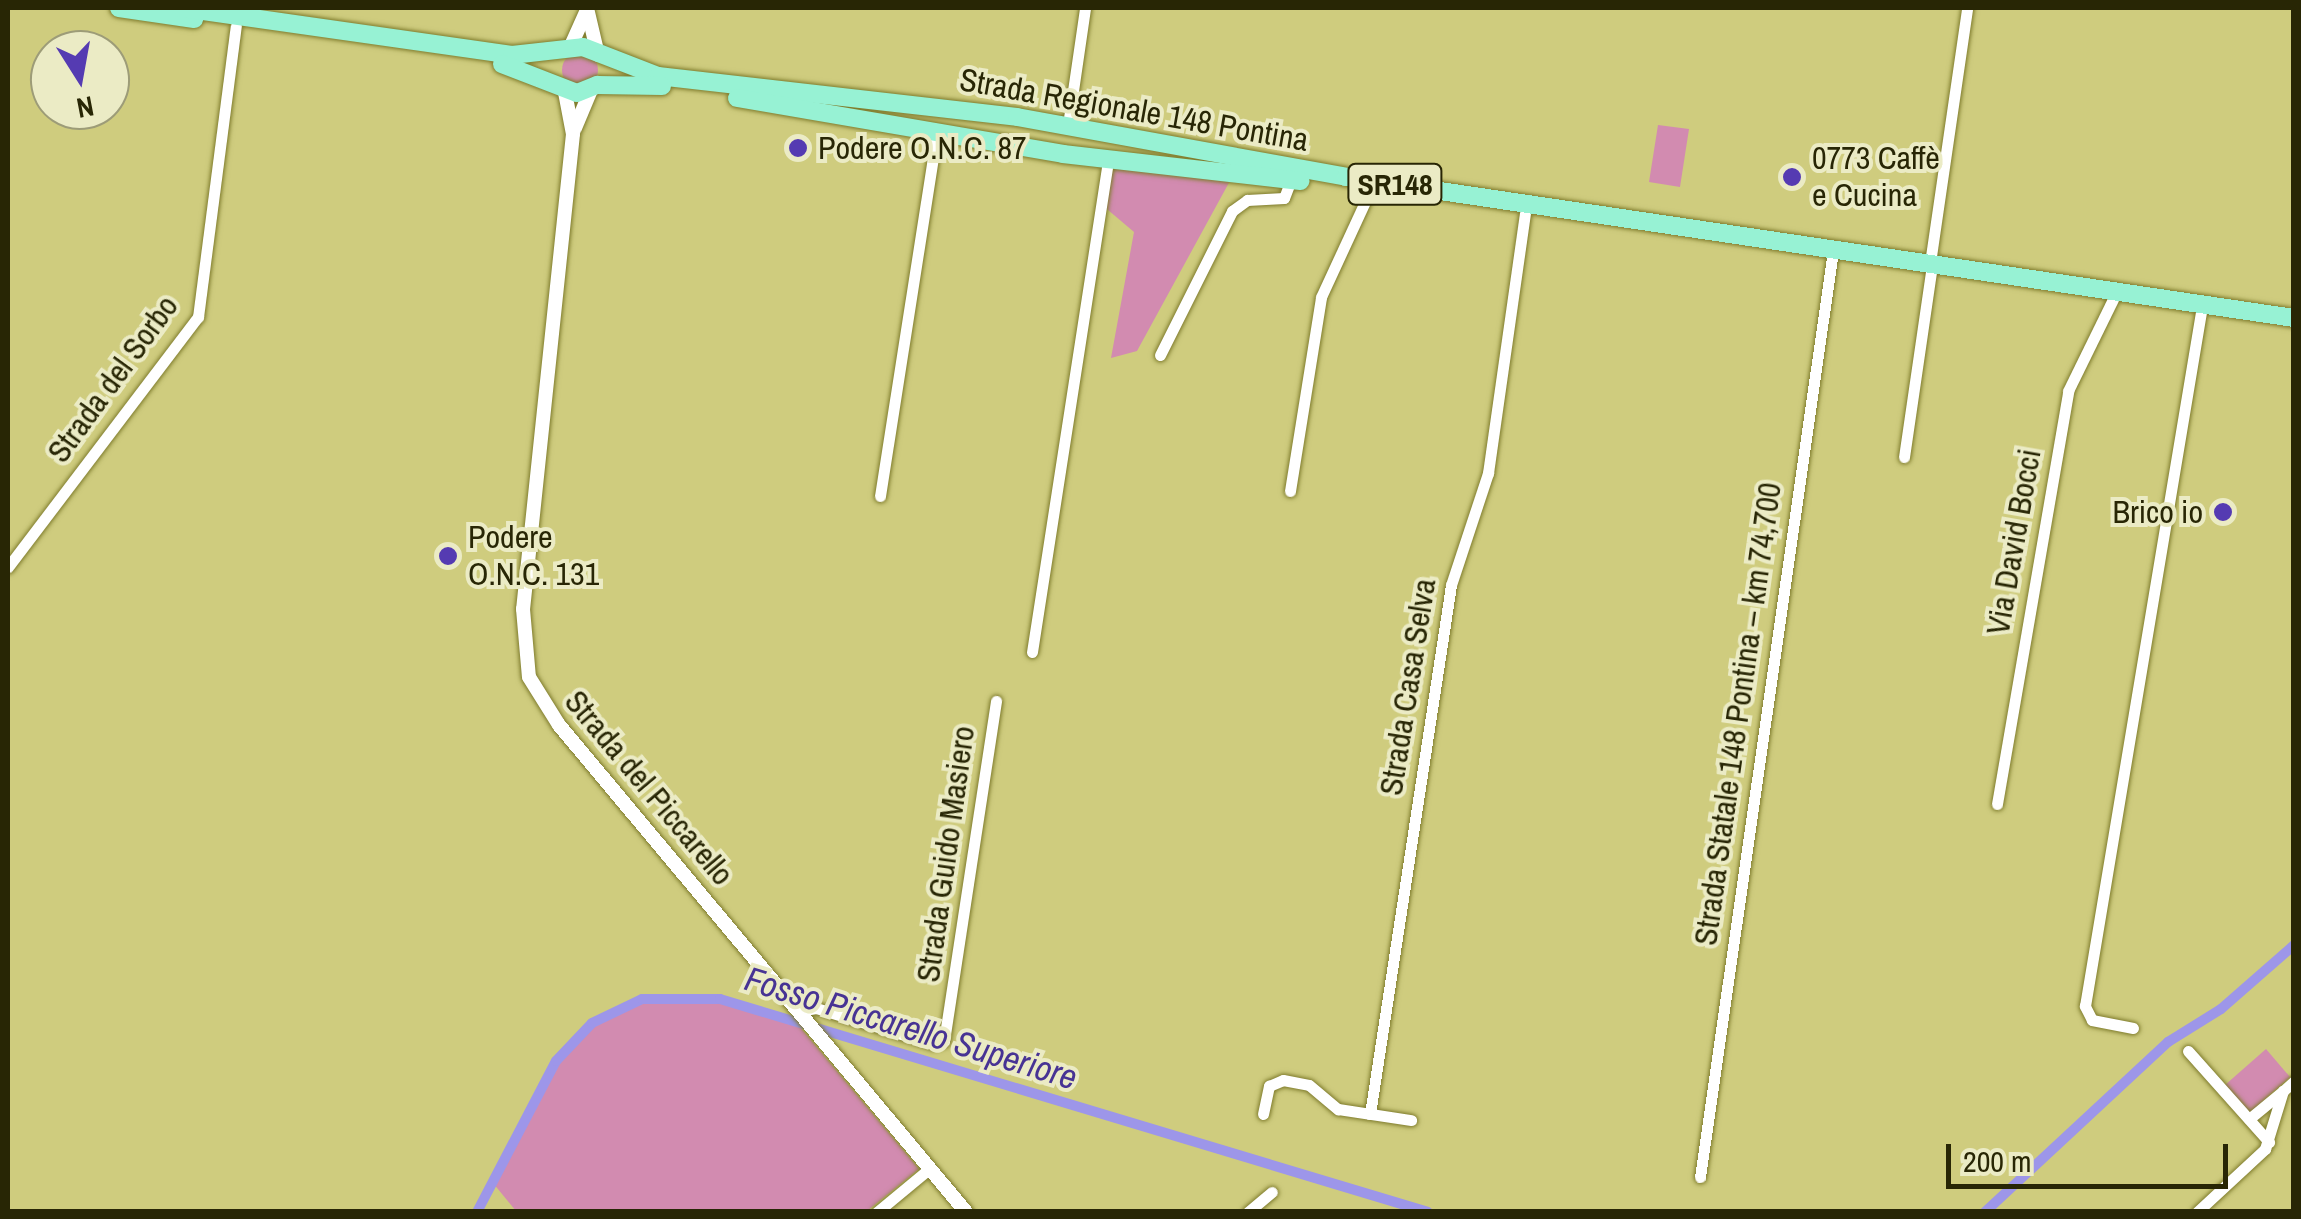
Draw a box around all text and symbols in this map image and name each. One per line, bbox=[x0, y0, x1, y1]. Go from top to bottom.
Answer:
north arrow bbox=[30, 30, 130, 130]
street label: Strada Regionale 148 Pontina bbox=[957, 60, 1311, 160]
text: N bbox=[74, 87, 97, 128]
place label: Podere O.N.C. 87 bbox=[818, 129, 1027, 167]
marker: Podere O.N.C. 87 bbox=[787, 137, 809, 159]
place label: 0773 Caffè e Cucina bbox=[1812, 140, 1940, 215]
road number: SR148 bbox=[1345, 159, 1445, 209]
marker: 0773 Caffè e Cucina bbox=[1781, 166, 1803, 188]
street label: Strada del Sorbo bbox=[40, 288, 186, 470]
street label: Via David Bocci bbox=[1979, 446, 2049, 638]
street label: Strada Statale 148 Pontina – km 74,700 bbox=[1687, 480, 1789, 948]
place label: Brico io bbox=[2113, 493, 2203, 531]
marker: Brico io bbox=[2212, 501, 2234, 523]
place label: Podere O.N.C. 131 bbox=[468, 519, 599, 594]
marker: Podere O.N.C. 131 bbox=[437, 545, 459, 567]
street label: Strada Casa Selva bbox=[1372, 576, 1444, 798]
street label: Strada del Piccarello bbox=[556, 683, 742, 893]
street label: Strada Guido Masiero bbox=[909, 723, 983, 985]
water label: Fosso Piccarello Superiore bbox=[740, 957, 1082, 1099]
scale bar bbox=[1951, 1124, 2234, 1186]
text: 200 m bbox=[1963, 1141, 2031, 1181]

